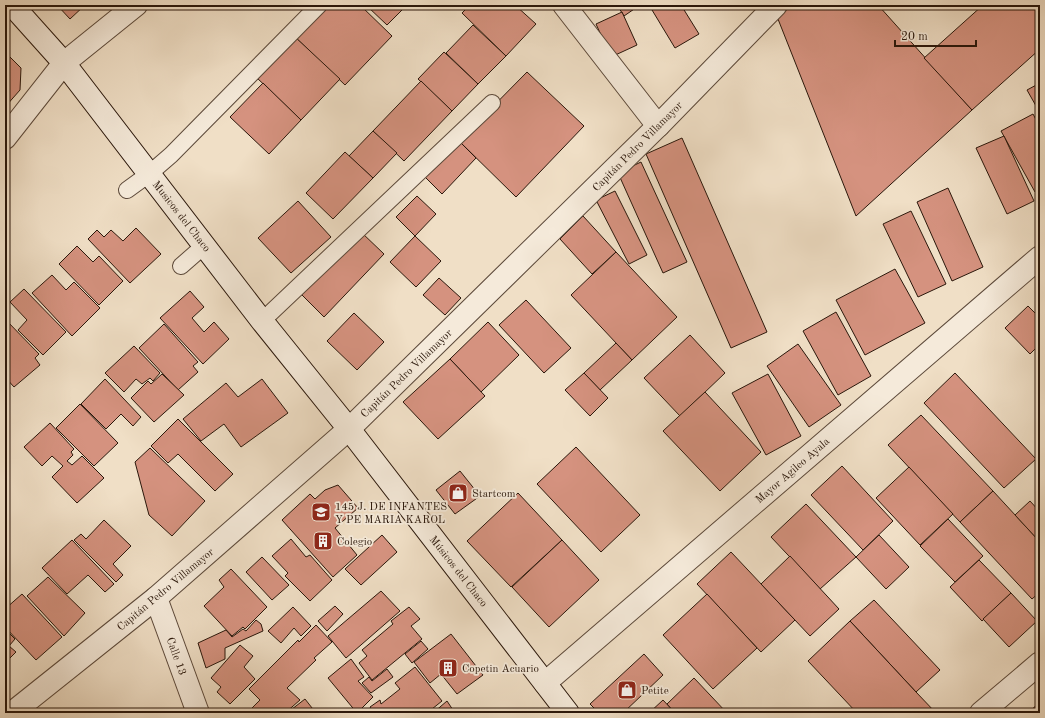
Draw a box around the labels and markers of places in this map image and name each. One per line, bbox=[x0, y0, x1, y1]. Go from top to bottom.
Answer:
shop icon: Startcom bbox=[447, 482, 469, 504]
place label: Startcom bbox=[472, 489, 516, 500]
school or university icon: 145 J. DE INFANTES Y PE MARIA KAROL bbox=[310, 501, 332, 523]
place label: 145 J. DE INFANTES Y PE MARIA KAROL bbox=[335, 502, 447, 526]
building icon: Colegio bbox=[312, 530, 334, 552]
place label: Colegio bbox=[337, 537, 372, 548]
building icon: Copetin Acuario bbox=[437, 657, 459, 679]
place label: Copetin Acuario bbox=[462, 664, 539, 675]
shop icon: Petite bbox=[616, 679, 638, 701]
place label: Petite bbox=[641, 686, 669, 697]

